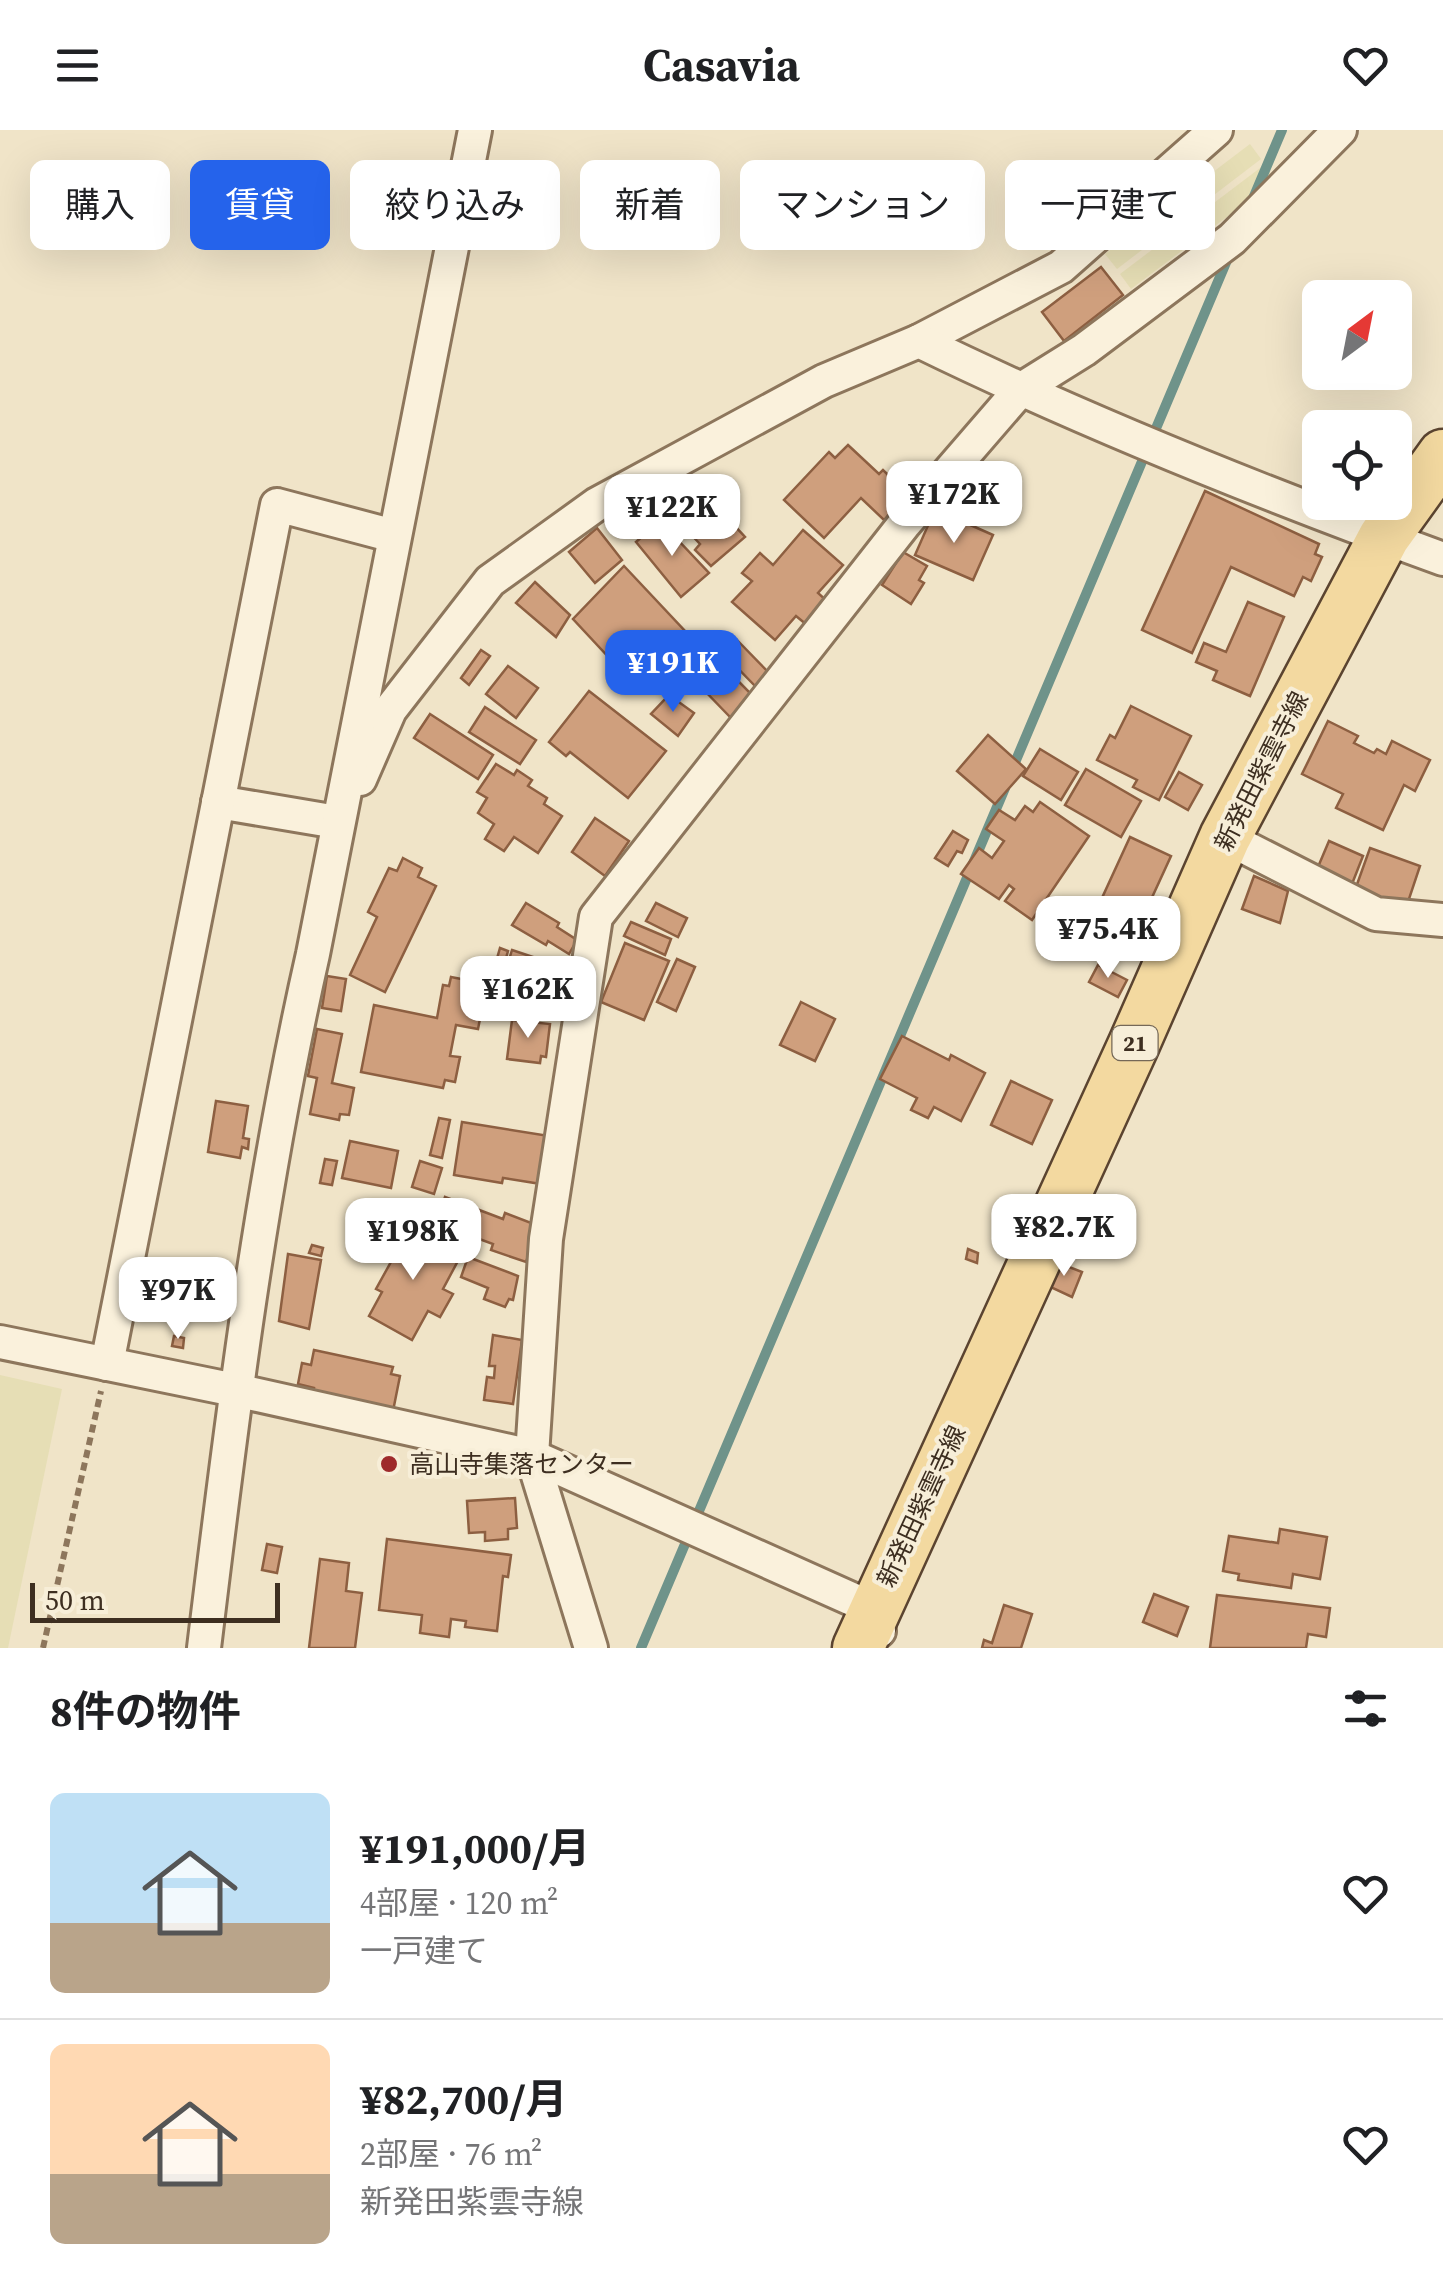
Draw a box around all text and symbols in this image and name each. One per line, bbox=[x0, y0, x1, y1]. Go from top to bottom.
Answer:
text: Casavia bbox=[643, 34, 800, 96]
icon: menu bbox=[50, 38, 105, 93]
icon: heart bbox=[1338, 38, 1393, 93]
chip: 購入 bbox=[30, 160, 170, 250]
chip: 賃貸 bbox=[190, 160, 330, 250]
chip: 絞り込み bbox=[350, 160, 560, 250]
chip: 新着 bbox=[580, 160, 720, 250]
chip: マンション bbox=[740, 160, 985, 250]
chip: 一戸建て bbox=[1005, 160, 1215, 250]
north arrow bbox=[1302, 280, 1412, 390]
map controls bbox=[1302, 280, 1412, 520]
button: locate bbox=[1302, 410, 1412, 520]
pin: ¥172K bbox=[884, 461, 1024, 546]
text: ¥172K bbox=[908, 471, 1000, 515]
pin: ¥122K bbox=[602, 474, 742, 559]
text: ¥122K bbox=[626, 484, 718, 528]
pin: ¥191K bbox=[603, 630, 743, 715]
text: ¥191K bbox=[627, 640, 719, 684]
street label: 新発田紫雲寺線 bbox=[1206, 685, 1316, 857]
pin: ¥75.4K bbox=[1027, 896, 1189, 981]
text: ¥75.4K bbox=[1057, 906, 1159, 950]
pin: ¥162K bbox=[458, 956, 598, 1041]
text: ¥162K bbox=[482, 966, 574, 1010]
road number: 21 bbox=[1112, 1026, 1158, 1060]
pin: ¥82.7K bbox=[983, 1194, 1145, 1279]
pin: ¥198K bbox=[343, 1198, 483, 1283]
text: ¥82.7K bbox=[1013, 1204, 1115, 1248]
text: ¥198K bbox=[367, 1208, 459, 1252]
pin: ¥97K bbox=[119, 1257, 237, 1342]
text: ¥97K bbox=[141, 1267, 215, 1311]
street label: 新発田紫雲寺線 bbox=[869, 1420, 973, 1592]
place label: 高山寺集落センター bbox=[409, 1447, 634, 1481]
marker: 高山寺集落センター bbox=[378, 1453, 400, 1475]
scale bar bbox=[30, 1578, 280, 1622]
text: 50 m bbox=[45, 1581, 105, 1619]
icon: filters bbox=[1338, 1681, 1393, 1736]
text: 8件の物件 bbox=[50, 1682, 241, 1740]
text: ¥191,000/月 bbox=[360, 1819, 590, 1877]
icon: home bbox=[130, 1833, 250, 1953]
icon: heart bbox=[1338, 1866, 1393, 1921]
text: 4部屋 · 120 m² bbox=[360, 1881, 558, 1925]
text: 一戸建て bbox=[360, 1929, 488, 1973]
text: ¥82,700/月 bbox=[360, 2070, 567, 2128]
icon: home bbox=[130, 2084, 250, 2204]
icon: heart bbox=[1338, 2117, 1393, 2172]
text: 2部屋 · 76 m² bbox=[360, 2132, 542, 2176]
text: 新発田紫雲寺線 bbox=[360, 2180, 584, 2224]

